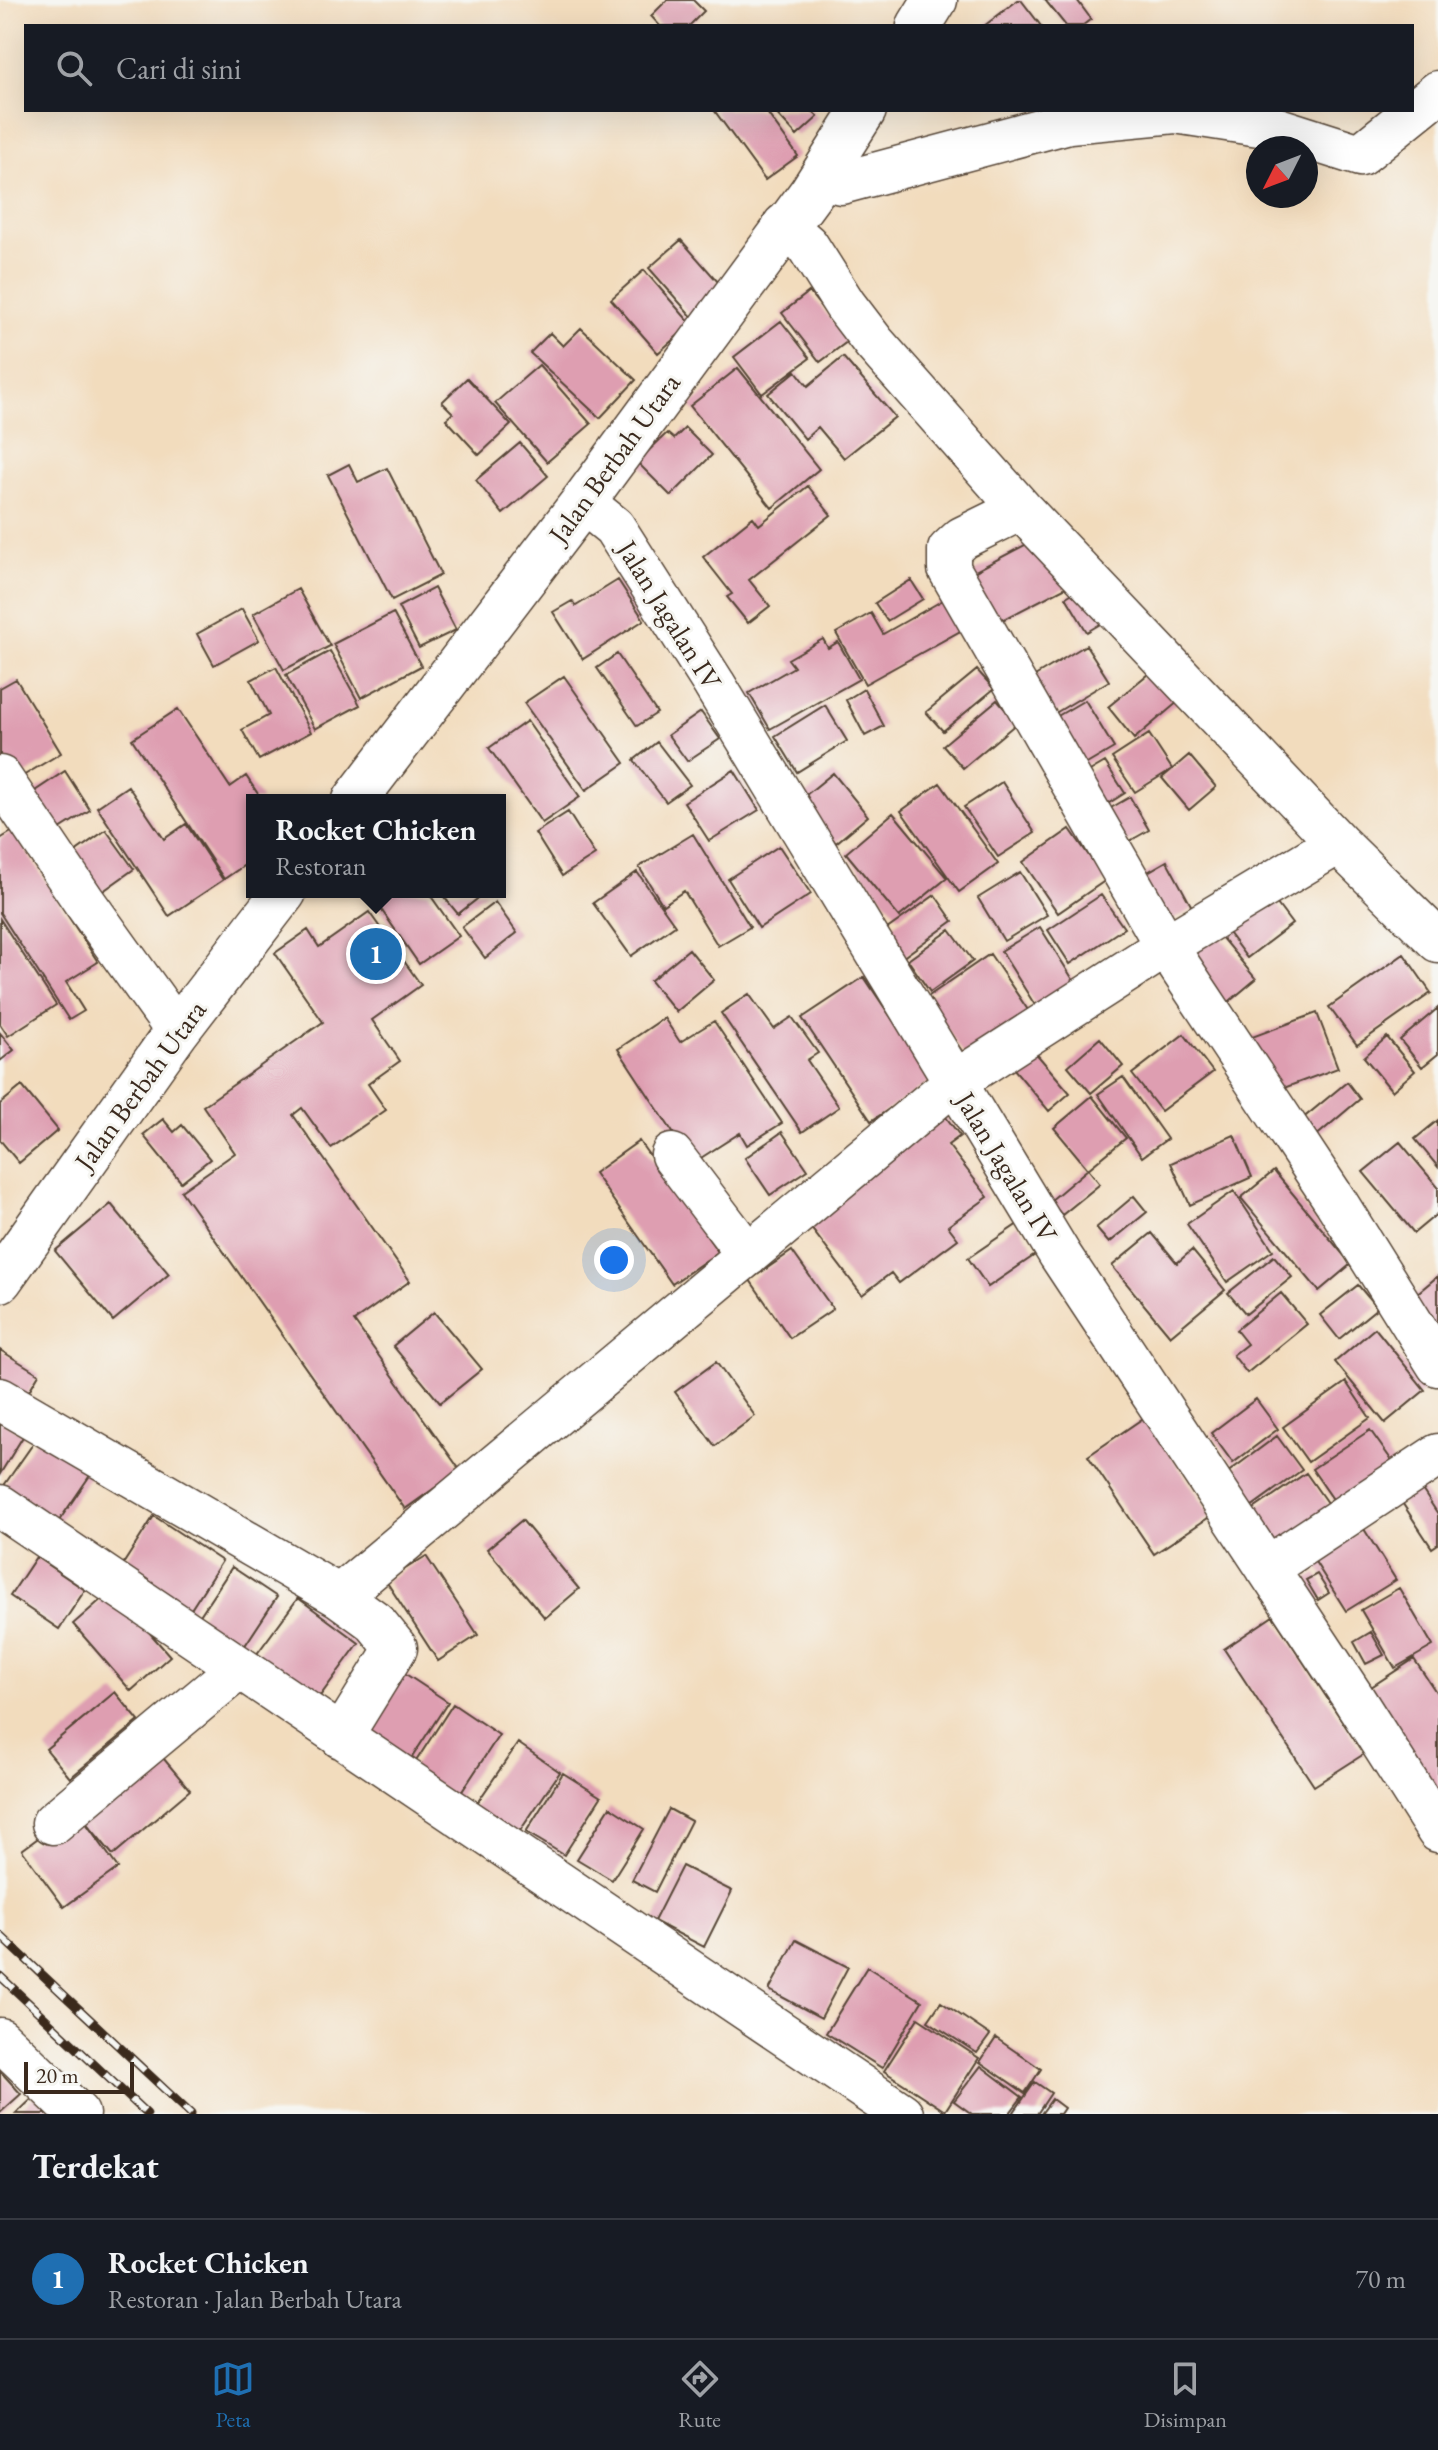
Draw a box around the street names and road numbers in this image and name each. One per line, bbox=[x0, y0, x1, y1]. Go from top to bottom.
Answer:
street label: Jalan Berbah Utara bbox=[539, 365, 688, 552]
street label: Jalan Jagalan IV bbox=[609, 532, 730, 697]
street label: Jalan Berbah Utara bbox=[65, 992, 214, 1179]
street label: Jalan Jagalan IV bbox=[947, 1083, 1066, 1249]

